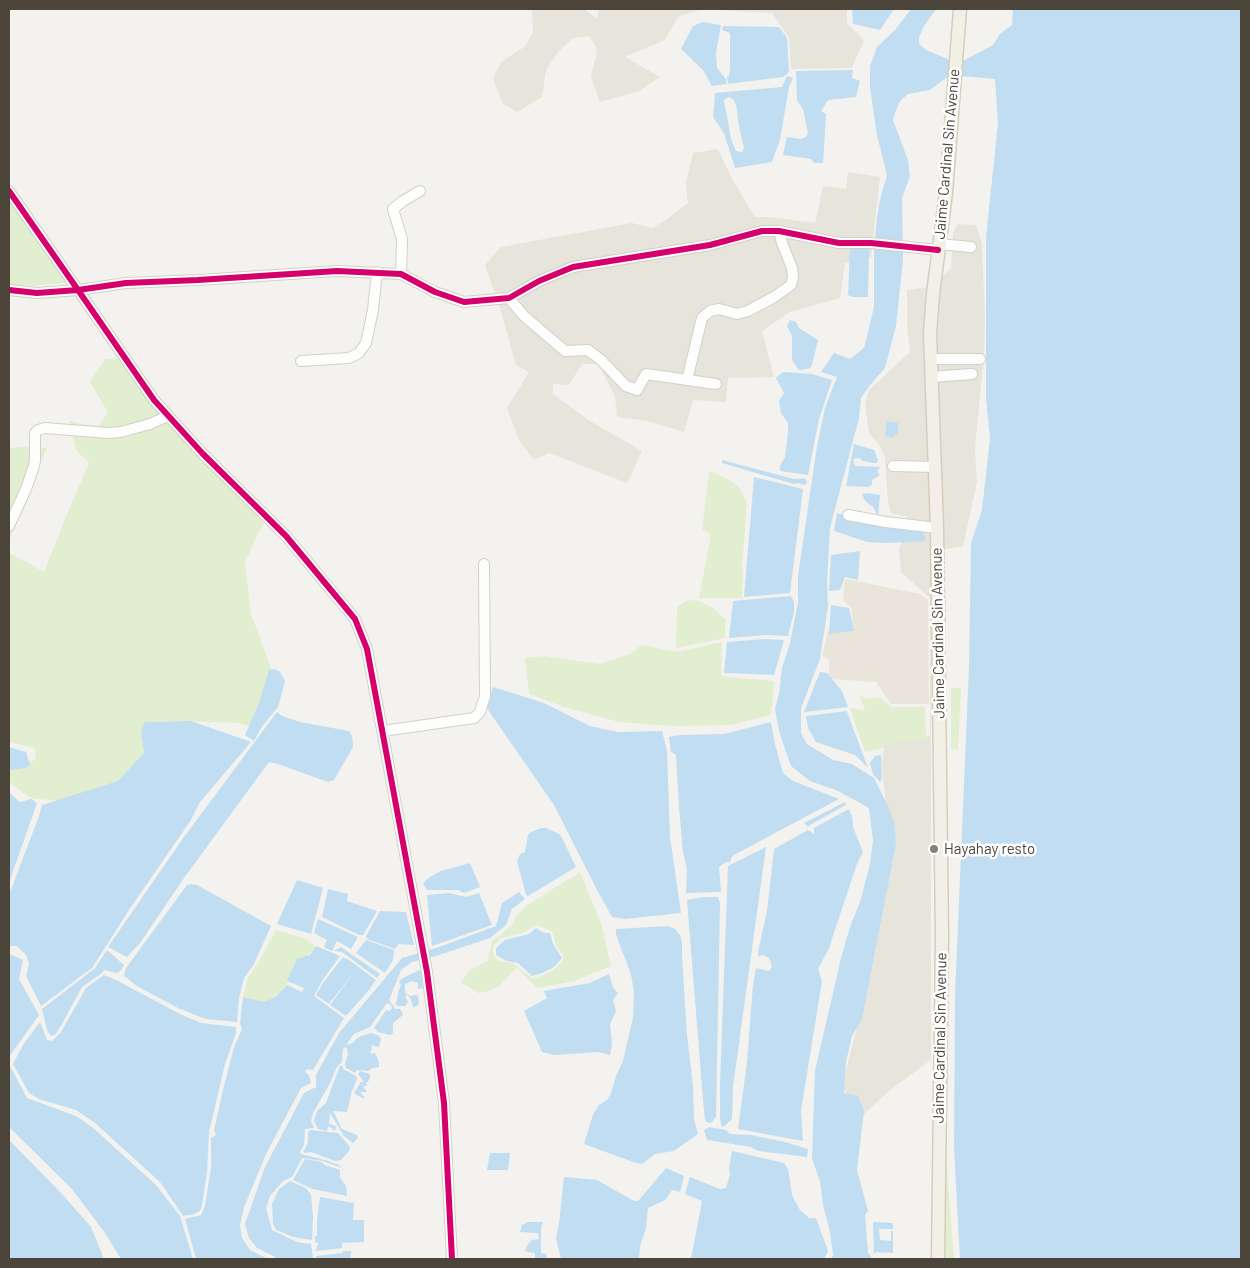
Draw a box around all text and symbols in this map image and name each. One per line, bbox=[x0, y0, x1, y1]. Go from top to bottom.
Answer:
street label: Jaime Cardinal Sin Avenue bbox=[931, 68, 963, 240]
street label: Jaime Cardinal Sin Avenue bbox=[928, 547, 948, 719]
place label: Hayahay resto bbox=[944, 840, 1035, 858]
marker: Hayahay resto bbox=[928, 843, 940, 855]
street label: Jaime Cardinal Sin Avenue bbox=[930, 952, 950, 1124]

